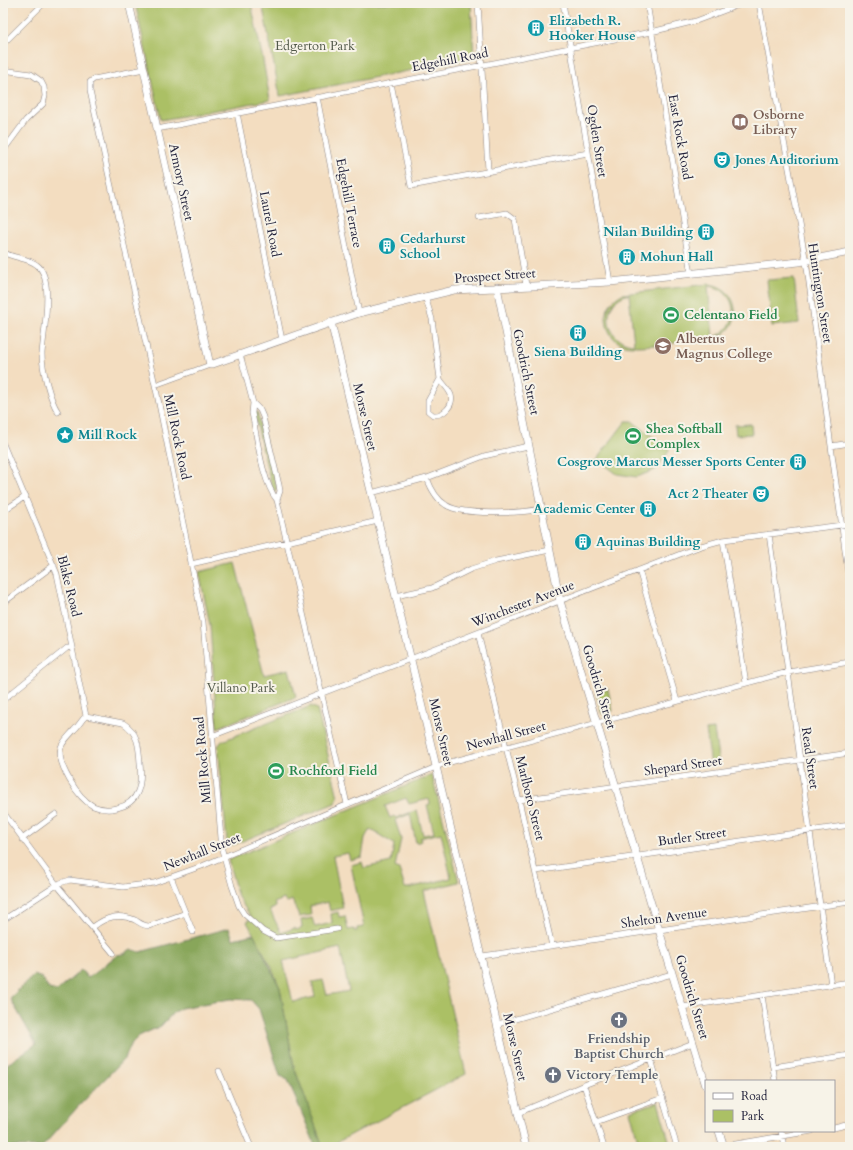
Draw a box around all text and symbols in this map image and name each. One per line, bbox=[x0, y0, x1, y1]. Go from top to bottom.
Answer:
place label: Elizabeth R. Hooker House bbox=[549, 12, 636, 45]
building icon: Elizabeth R. Hooker House bbox=[526, 18, 546, 38]
park label: Edgerton Park bbox=[275, 37, 355, 55]
street label: Edgehill Road bbox=[410, 44, 490, 76]
street label: East Rock Road bbox=[664, 93, 696, 181]
street label: Ogden Street bbox=[582, 103, 612, 179]
place label: Osborne Library bbox=[753, 106, 804, 139]
library icon: Osborne Library bbox=[730, 112, 750, 132]
street label: Armory Street bbox=[164, 142, 198, 222]
theatre icon: Jones Auditorium bbox=[712, 150, 732, 170]
place label: Jones Auditorium bbox=[733, 151, 839, 169]
street label: Edgehill Terrace bbox=[331, 156, 367, 250]
street label: Laurel Road bbox=[255, 190, 285, 258]
building icon: Nilan Building bbox=[696, 222, 716, 242]
place label: Nilan Building bbox=[603, 223, 693, 241]
place label: Cedarhurst School bbox=[400, 230, 466, 263]
building icon: Cedarhurst School bbox=[377, 236, 397, 256]
street label: Huntington Street bbox=[803, 242, 837, 344]
building icon: Mohun Hall bbox=[617, 247, 637, 267]
place label: Mohun Hall bbox=[640, 248, 713, 266]
street label: Prospect Street bbox=[454, 264, 536, 288]
sports icon: Celentano Field bbox=[661, 305, 681, 325]
place label: Celentano Field bbox=[684, 306, 778, 324]
building icon: Siena Building bbox=[568, 323, 588, 343]
street label: Goodrich Street bbox=[508, 327, 544, 417]
place label: Albertus Magnus College bbox=[676, 330, 773, 363]
school or university icon: Albertus Magnus College bbox=[653, 336, 673, 356]
place label: Siena Building bbox=[534, 343, 622, 361]
street label: Morse Street bbox=[348, 381, 382, 453]
street label: Mill Rock Road bbox=[159, 393, 195, 481]
place label: Shea Softball Complex bbox=[646, 420, 723, 453]
place icon: Mill Rock bbox=[55, 425, 75, 445]
place label: Mill Rock bbox=[78, 426, 138, 444]
sports icon: Shea Softball Complex bbox=[623, 426, 643, 446]
building icon: Cosgrove Marcus Messer Sports Center bbox=[788, 452, 808, 472]
place label: Cosgrove Marcus Messer Sports Center bbox=[557, 453, 786, 471]
theatre icon: Act 2 Theater bbox=[751, 484, 771, 504]
place label: Act 2 Theater bbox=[668, 485, 749, 503]
building icon: Academic Center bbox=[638, 499, 658, 519]
place label: Academic Center bbox=[533, 500, 636, 518]
building icon: Aquinas Building bbox=[573, 532, 593, 552]
place label: Aquinas Building bbox=[596, 533, 701, 551]
street label: Blake Road bbox=[53, 553, 85, 619]
street label: Winchester Avenue bbox=[468, 576, 577, 632]
street label: Goodrich Street bbox=[578, 643, 620, 731]
park label: Villano Park bbox=[207, 679, 275, 697]
street label: Morse Street bbox=[424, 696, 458, 768]
street label: Mill Rock Road bbox=[190, 716, 216, 804]
street label: Newhall Street bbox=[464, 717, 548, 755]
street label: Read Street bbox=[797, 726, 823, 790]
street label: Shepard Street bbox=[643, 752, 723, 780]
street label: Marlboro Street bbox=[511, 754, 549, 842]
sports icon: Rochford Field bbox=[266, 761, 286, 781]
place label: Rochford Field bbox=[289, 762, 378, 780]
street label: Butler Street bbox=[657, 823, 727, 851]
street label: Newhall Street bbox=[161, 828, 243, 876]
street label: Shelton Avenue bbox=[620, 903, 708, 933]
street label: Goodrich Street bbox=[671, 953, 713, 1041]
church icon: Friendship Baptist Church bbox=[609, 1010, 629, 1030]
street label: Morse Street bbox=[498, 1011, 532, 1083]
place label: Friendship Baptist Church bbox=[574, 1030, 664, 1063]
church icon: Victory Temple bbox=[543, 1065, 563, 1085]
place label: Victory Temple bbox=[566, 1066, 658, 1084]
legend bbox=[705, 1080, 835, 1132]
text: Road bbox=[741, 1088, 768, 1104]
text: Park bbox=[741, 1108, 765, 1124]

